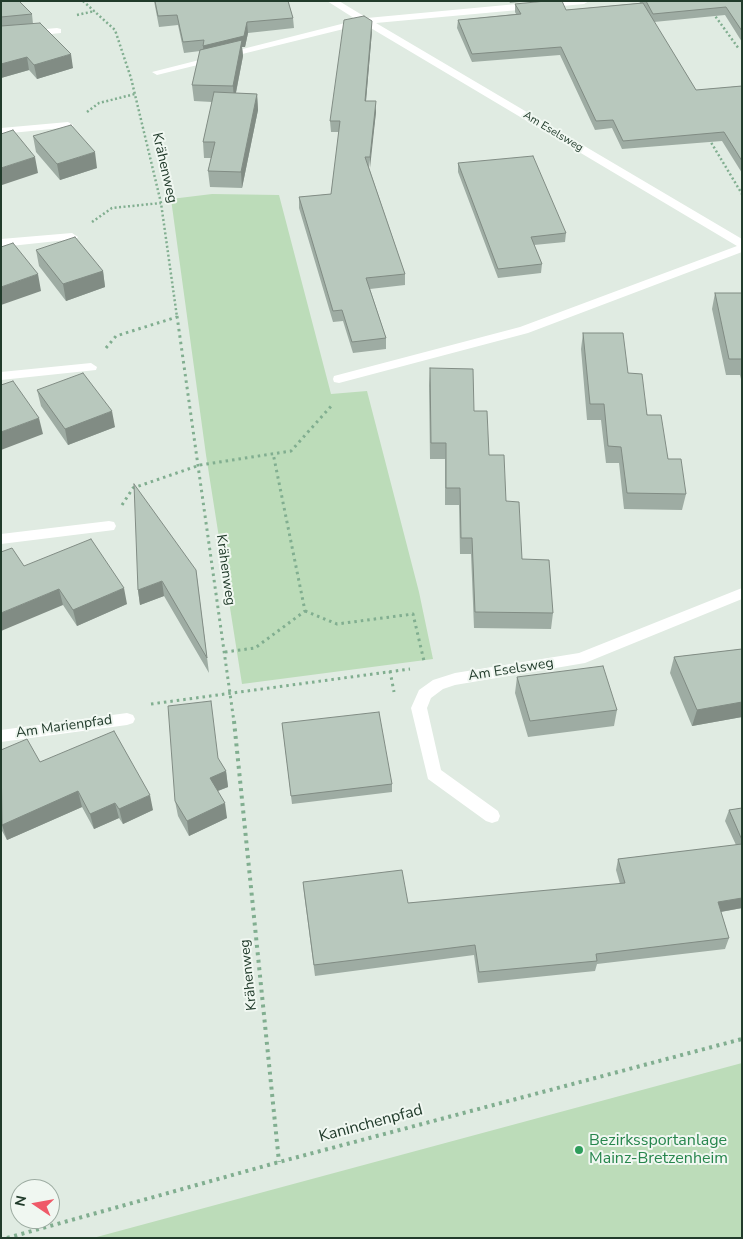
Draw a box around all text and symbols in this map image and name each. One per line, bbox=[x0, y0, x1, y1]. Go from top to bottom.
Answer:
street label: Am Eselsweg bbox=[521, 109, 585, 155]
street label: Krähenweg bbox=[148, 131, 180, 205]
street label: Krähenweg bbox=[212, 533, 238, 607]
street label: Am Eselsweg bbox=[467, 655, 555, 685]
street label: Am Marienpfad bbox=[15, 712, 113, 742]
street label: Krähenweg bbox=[237, 938, 261, 1012]
street label: Kaninchenpfad bbox=[317, 1101, 425, 1147]
place label: Bezirkssportanlage Mainz-Bretzenheim bbox=[589, 1131, 728, 1169]
marker: Bezirkssportanlage Mainz-Bretzenheim bbox=[573, 1144, 585, 1156]
north arrow bbox=[10, 1179, 60, 1229]
text: N bbox=[10, 1194, 31, 1208]

